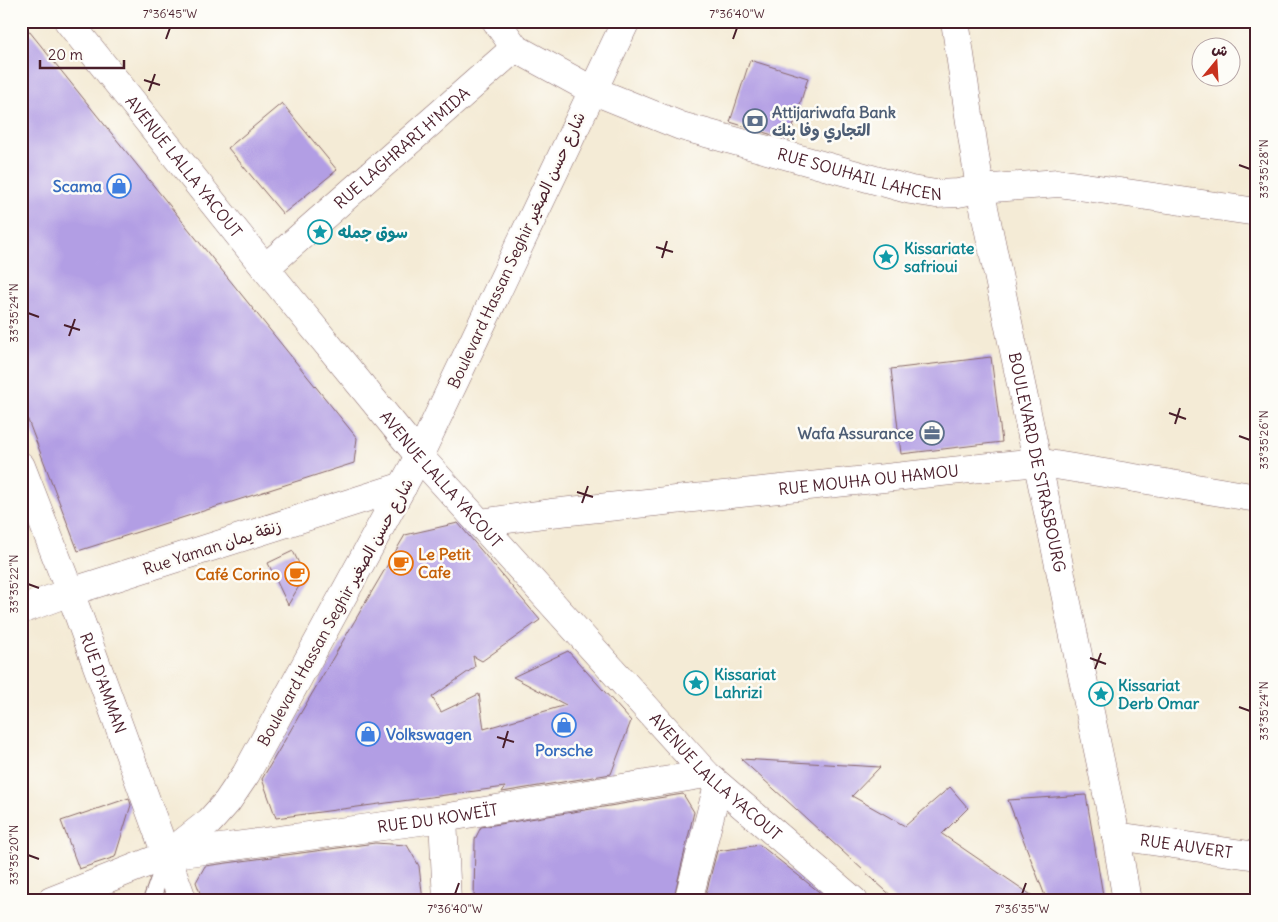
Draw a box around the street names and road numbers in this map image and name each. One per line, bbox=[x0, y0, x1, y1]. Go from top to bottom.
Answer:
street label: RUE LAGHRARI H'MIDA bbox=[330, 83, 474, 213]
street label: AVENUE LALLA YACOUT bbox=[121, 92, 246, 241]
street label: Boulevard Hassan Seghir شارع حسن الصغير bbox=[443, 108, 591, 392]
street label: RUE SOUHAIL LAHCEN bbox=[775, 143, 942, 204]
street label: BOULEVARD DE STRASBOURG bbox=[1005, 351, 1070, 574]
street label: AVENUE LALLA YACOUT bbox=[376, 407, 507, 552]
street label: RUE MOUHA OU HAMOU bbox=[777, 460, 960, 499]
street label: Boulevard Hassan Seghir شارع حسن الصغير bbox=[253, 475, 419, 750]
street label: Rue Yaman زنقة يمان bbox=[140, 515, 284, 579]
street label: RUE D'AMMAN bbox=[76, 630, 131, 736]
street label: AVENUE LALLA YACOUT bbox=[646, 709, 786, 844]
street label: RUE DU KOWEÏT bbox=[376, 799, 499, 837]
street label: RUE AUVERT bbox=[1139, 830, 1234, 862]

